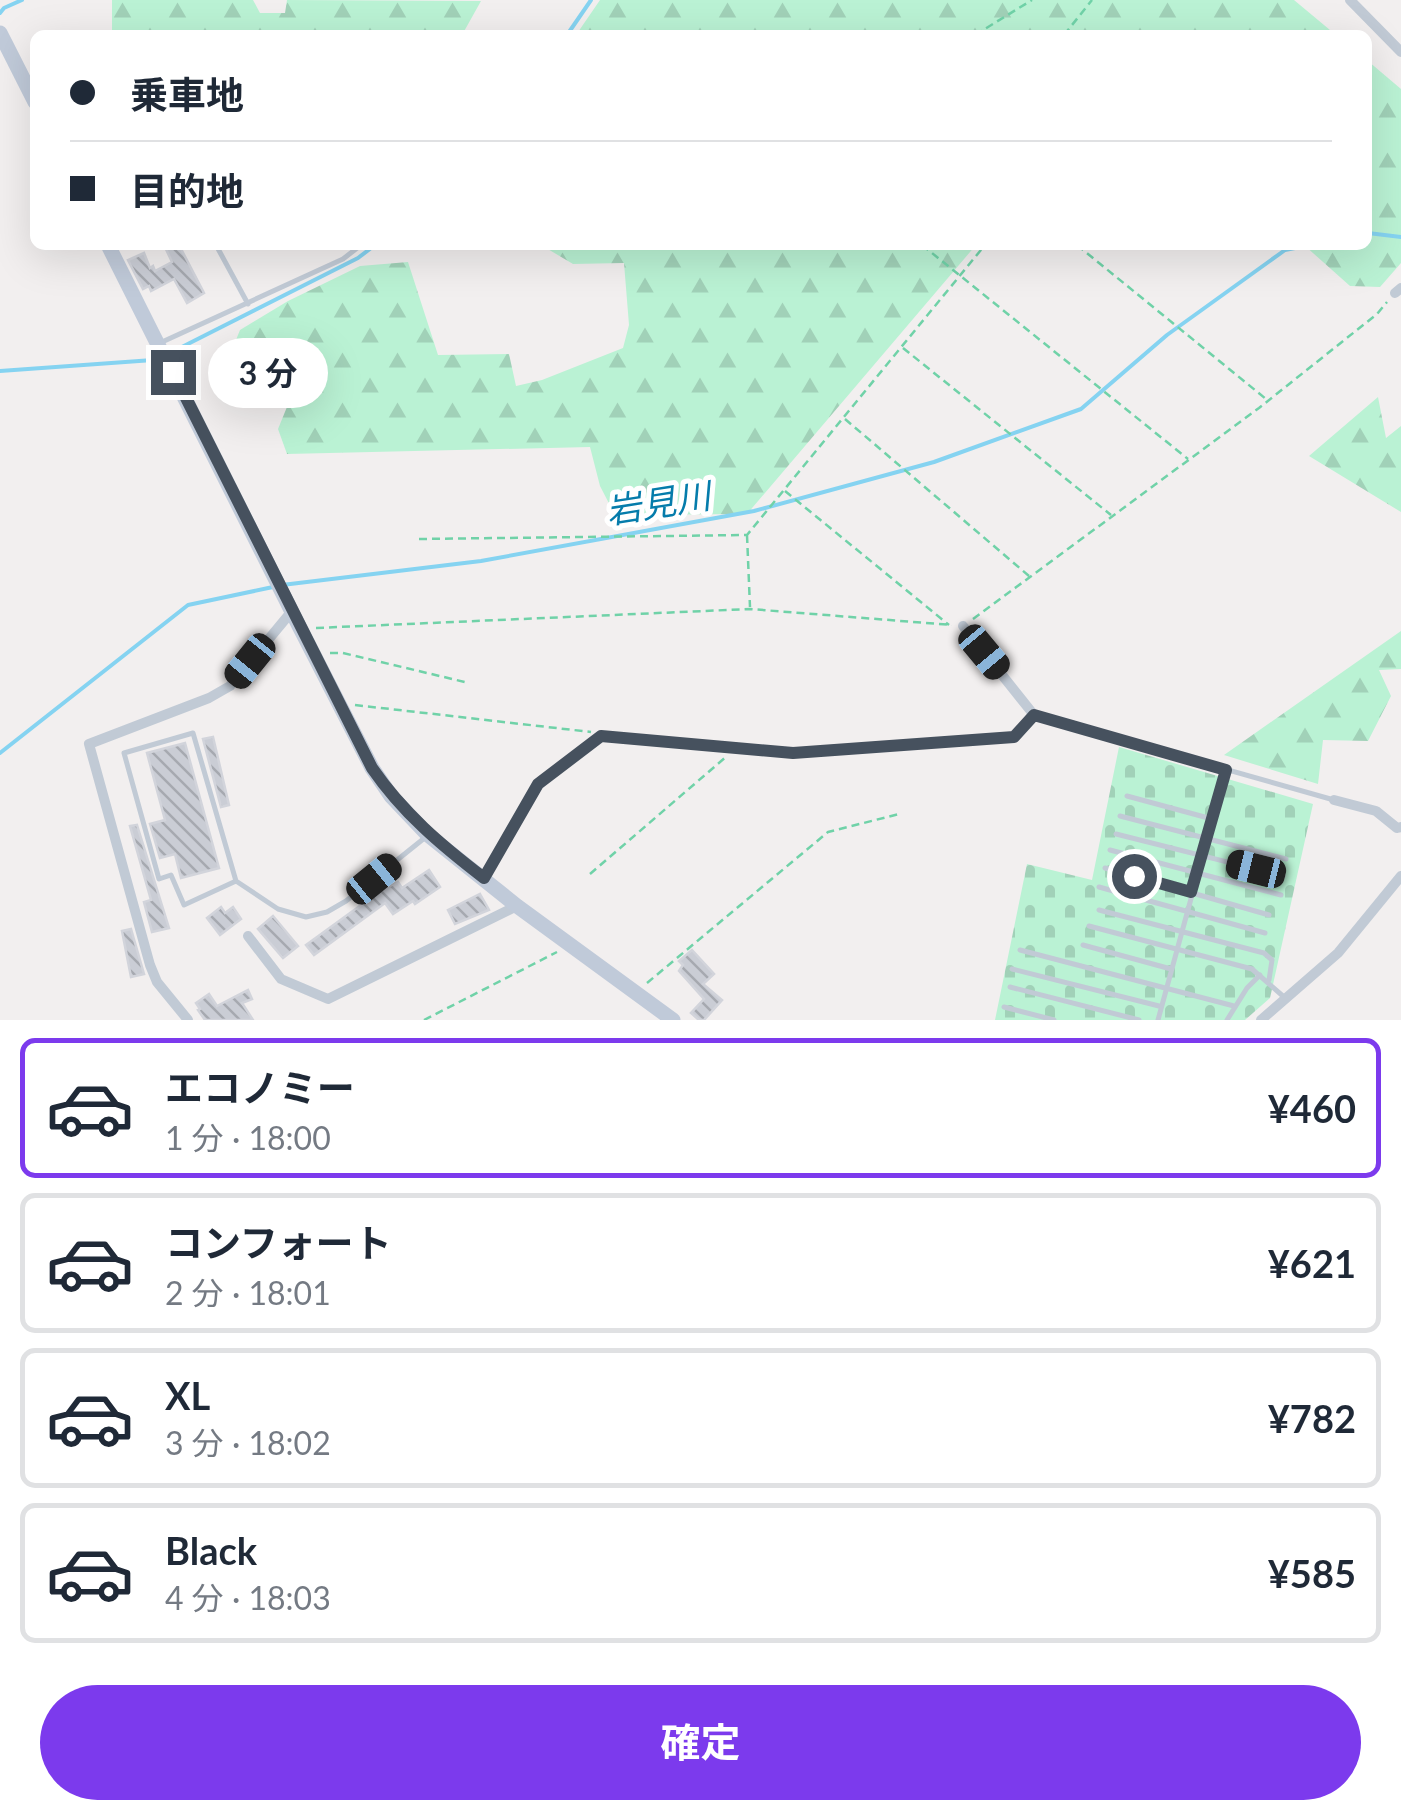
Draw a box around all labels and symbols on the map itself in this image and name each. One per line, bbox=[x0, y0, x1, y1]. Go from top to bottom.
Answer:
callout: 3 分 bbox=[208, 337, 328, 407]
route end bbox=[151, 350, 196, 395]
water label: 岩見川 bbox=[603, 472, 717, 531]
car bbox=[953, 619, 1015, 685]
car bbox=[219, 628, 281, 694]
car bbox=[1223, 847, 1289, 891]
car bbox=[341, 848, 407, 910]
route start bbox=[1112, 854, 1157, 899]

